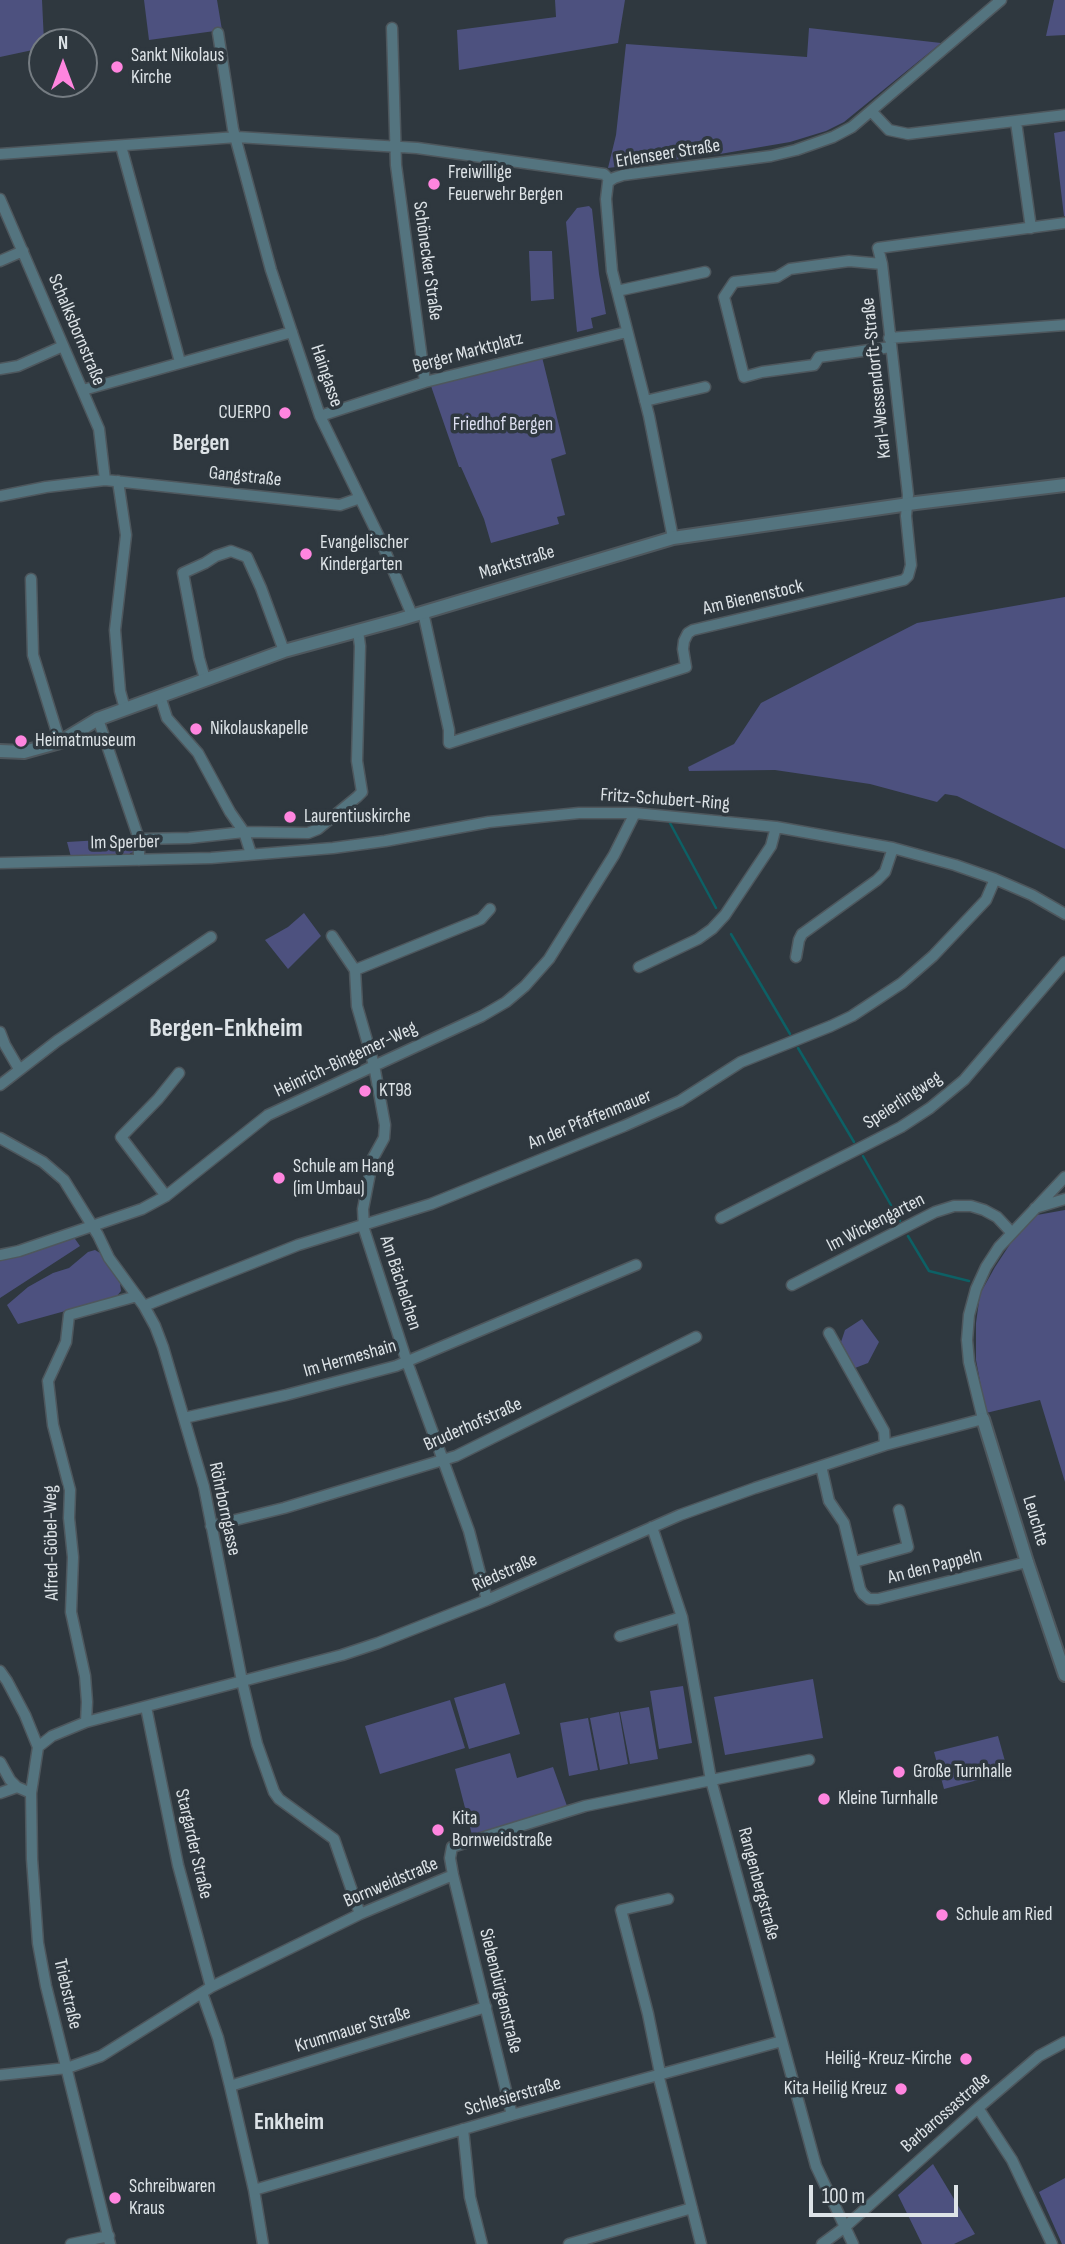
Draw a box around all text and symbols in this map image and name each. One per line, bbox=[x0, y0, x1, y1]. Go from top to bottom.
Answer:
north arrow bbox=[28, 28, 98, 98]
text: N bbox=[58, 32, 68, 55]
place label: Sankt Nikolaus Kirche bbox=[131, 45, 224, 89]
marker: Sankt Nikolaus Kirche bbox=[109, 59, 125, 75]
street label: Erlenseer Straße bbox=[614, 135, 722, 173]
place label: Freiwillige Feuerwehr Bergen bbox=[448, 162, 563, 206]
marker: Freiwillige Feuerwehr Bergen bbox=[426, 176, 442, 192]
street label: Schönecker Straße bbox=[407, 200, 447, 322]
street label: Schalksbornstraße bbox=[42, 271, 110, 389]
street label: Karl-Wessendorft-Straße bbox=[857, 296, 897, 460]
street label: Berger Marktplatz bbox=[410, 327, 526, 379]
street label: Haingasse bbox=[305, 342, 347, 410]
place label: CUERPO bbox=[218, 402, 271, 424]
marker: CUERPO bbox=[277, 405, 293, 421]
park label: Friedhof Bergen bbox=[453, 414, 553, 436]
district label: Bergen bbox=[173, 430, 229, 458]
street label: Gangstraße bbox=[207, 462, 283, 492]
place label: Evangelischer Kindergarten bbox=[320, 532, 409, 576]
street label: Marktstraße bbox=[477, 541, 557, 585]
marker: Evangelischer Kindergarten bbox=[298, 546, 314, 562]
street label: Am Bienenstock bbox=[701, 575, 805, 621]
place label: Nikolauskapelle bbox=[210, 718, 308, 740]
marker: Nikolauskapelle bbox=[188, 721, 204, 737]
place label: Heimatmuseum bbox=[35, 730, 136, 752]
marker: Heimatmuseum bbox=[13, 733, 29, 749]
street label: Fritz-Schubert-Ring bbox=[600, 784, 730, 816]
place label: Laurentiuskirche bbox=[304, 806, 411, 828]
marker: Laurentiuskirche bbox=[282, 809, 298, 825]
street label: Im Sperber bbox=[90, 831, 160, 855]
district label: Bergen-Enkheim bbox=[149, 1013, 303, 1045]
street label: Heinrich-Bingemer-Weg bbox=[271, 1017, 421, 1103]
street label: Speierlingweg bbox=[859, 1067, 947, 1135]
place label: KT98 bbox=[379, 1080, 412, 1102]
marker: KT98 bbox=[357, 1083, 373, 1099]
street label: An der Pfaffenmauer bbox=[525, 1085, 655, 1155]
place label: Schule am Hang (im Umbau) bbox=[293, 1156, 394, 1200]
marker: Schule am Hang (im Umbau) bbox=[271, 1170, 287, 1186]
street label: Im Wickengarten bbox=[823, 1189, 929, 1257]
street label: Am Bächelchen bbox=[374, 1233, 426, 1333]
street label: Im Hermeshain bbox=[301, 1335, 399, 1383]
street label: Bruderhofstraße bbox=[420, 1393, 526, 1457]
street label: Röhrborngasse bbox=[203, 1460, 245, 1558]
street label: Alfred-Göbel-Weg bbox=[40, 1485, 64, 1601]
street label: Leuchte bbox=[1017, 1493, 1053, 1549]
street label: An den Pappeln bbox=[885, 1544, 985, 1590]
street label: Riedstraße bbox=[469, 1549, 541, 1597]
place label: Große Turnhalle bbox=[913, 1761, 1012, 1783]
marker: Große Turnhalle bbox=[891, 1764, 907, 1780]
street label: Stargarder Straße bbox=[169, 1787, 217, 1901]
place label: Kleine Turnhalle bbox=[838, 1788, 938, 1810]
marker: Kleine Turnhalle bbox=[816, 1791, 832, 1807]
place label: Kita Bornweidstraße bbox=[452, 1808, 552, 1852]
marker: Kita Bornweidstraße bbox=[430, 1822, 446, 1838]
street label: Rangenbergstraße bbox=[732, 1825, 784, 1943]
street label: Bornweidstraße bbox=[340, 1853, 442, 1913]
place label: Schule am Ried bbox=[956, 1904, 1052, 1926]
marker: Schule am Ried bbox=[934, 1907, 950, 1923]
street label: Siebenbürgenstraße bbox=[473, 1926, 527, 2056]
street label: Triebstraße bbox=[48, 1957, 86, 2031]
street label: Krummauer Straße bbox=[292, 2002, 414, 2058]
place label: Heilig-Kreuz-Kirche bbox=[825, 2048, 952, 2070]
marker: Heilig-Kreuz-Kirche bbox=[958, 2051, 974, 2067]
street label: Barbarossastraße bbox=[897, 2068, 995, 2158]
street label: Schlesierstraße bbox=[462, 2072, 564, 2122]
place label: Kita Heilig Kreuz bbox=[784, 2078, 887, 2100]
marker: Kita Heilig Kreuz bbox=[893, 2081, 909, 2097]
district label: Enkheim bbox=[254, 2109, 324, 2137]
scale bar bbox=[813, 2170, 962, 2214]
place label: Schreibwaren Kraus bbox=[129, 2176, 216, 2220]
text: 100 m bbox=[822, 2184, 865, 2209]
marker: Schreibwaren Kraus bbox=[107, 2190, 123, 2206]

